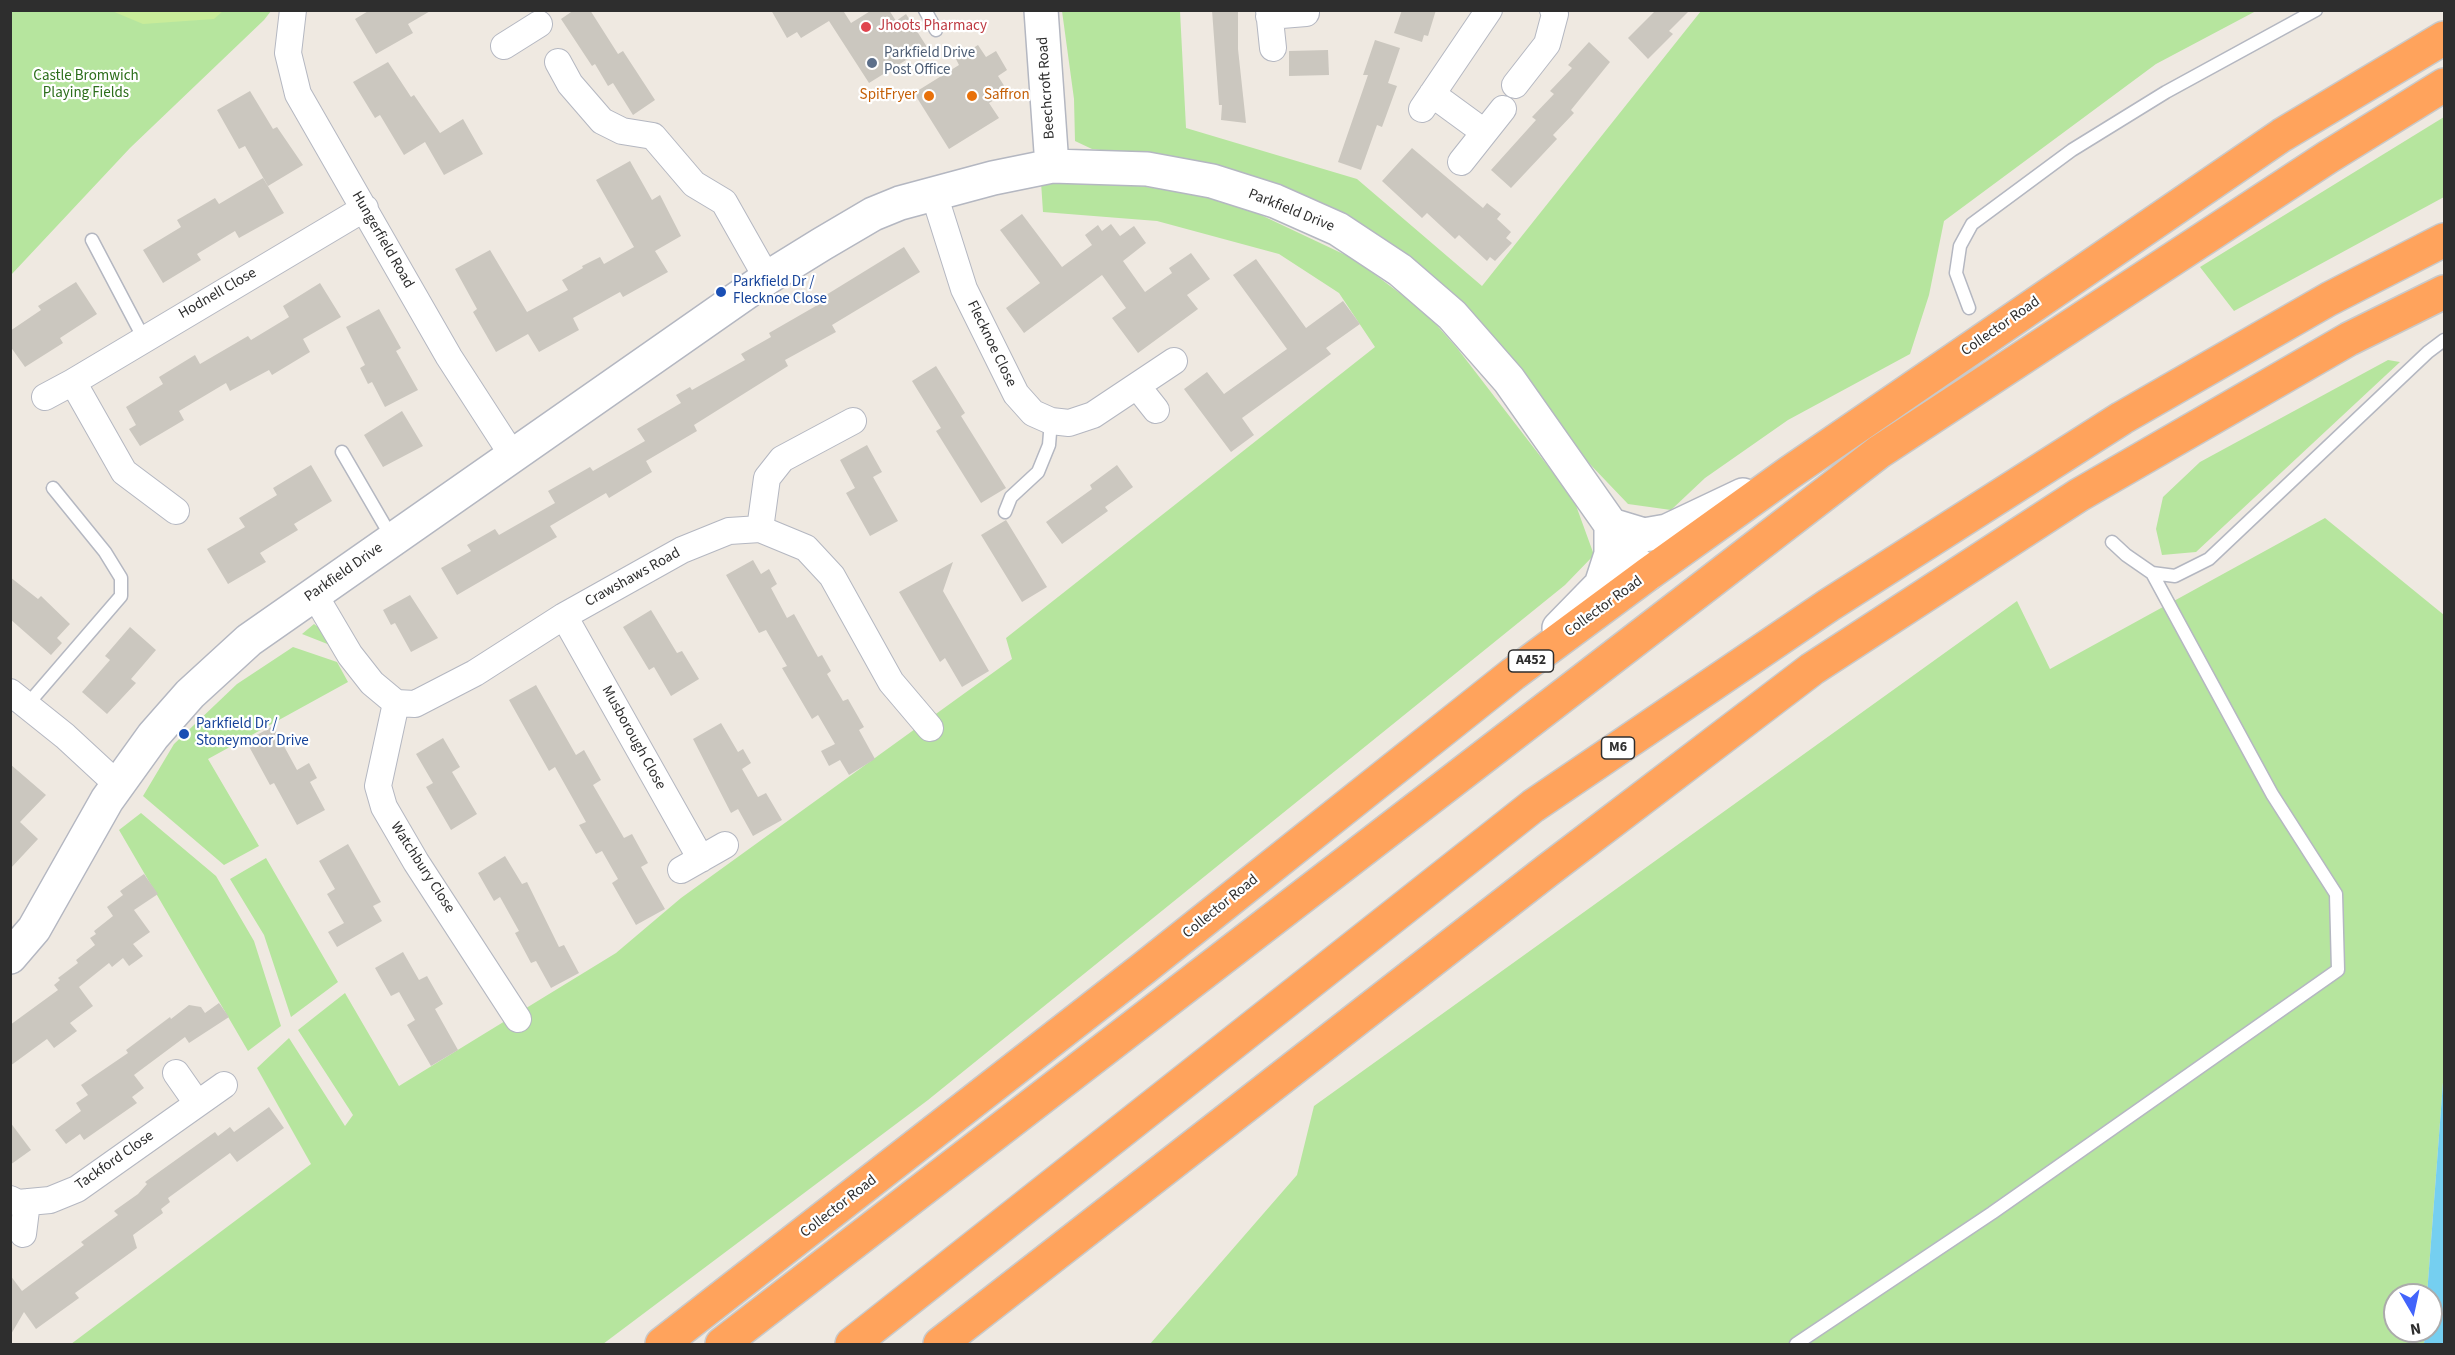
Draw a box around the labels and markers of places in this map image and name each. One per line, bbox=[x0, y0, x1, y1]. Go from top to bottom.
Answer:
place label: Jhoots Pharmacy bbox=[878, 18, 987, 36]
marker: Jhoots Pharmacy bbox=[859, 20, 873, 34]
place label: Parkfield Drive Post Office bbox=[884, 45, 975, 80]
marker: Parkfield Drive Post Office bbox=[865, 56, 879, 70]
place label: SpitFryer bbox=[860, 87, 917, 105]
place label: Saffron bbox=[984, 87, 1030, 105]
marker: SpitFryer bbox=[922, 89, 936, 103]
marker: Saffron bbox=[965, 89, 979, 103]
place label: Parkfield Dr / Flecknoe Close bbox=[733, 274, 827, 309]
marker: Parkfield Dr / Flecknoe Close bbox=[714, 285, 728, 299]
place label: Parkfield Dr / Stoneymoor Drive bbox=[196, 716, 309, 751]
marker: Parkfield Dr / Stoneymoor Drive bbox=[177, 727, 191, 741]

